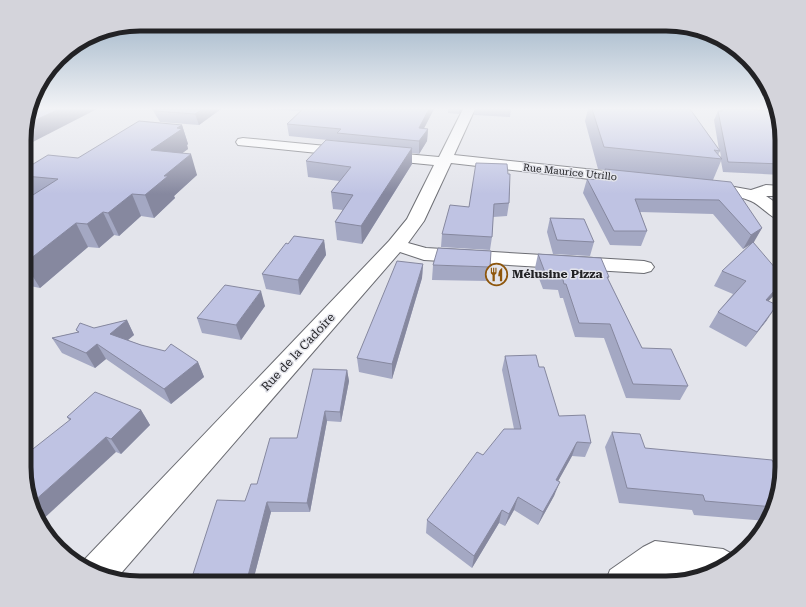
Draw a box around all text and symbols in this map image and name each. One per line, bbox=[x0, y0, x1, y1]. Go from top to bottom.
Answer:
street label: Rue Maurice Utrillo bbox=[523, 162, 617, 182]
restaurant icon: Mélusine Pizza bbox=[483, 261, 509, 287]
place label: Mélusine Pizza bbox=[512, 267, 603, 281]
street label: Rue de la Cadoire bbox=[258, 310, 338, 394]

